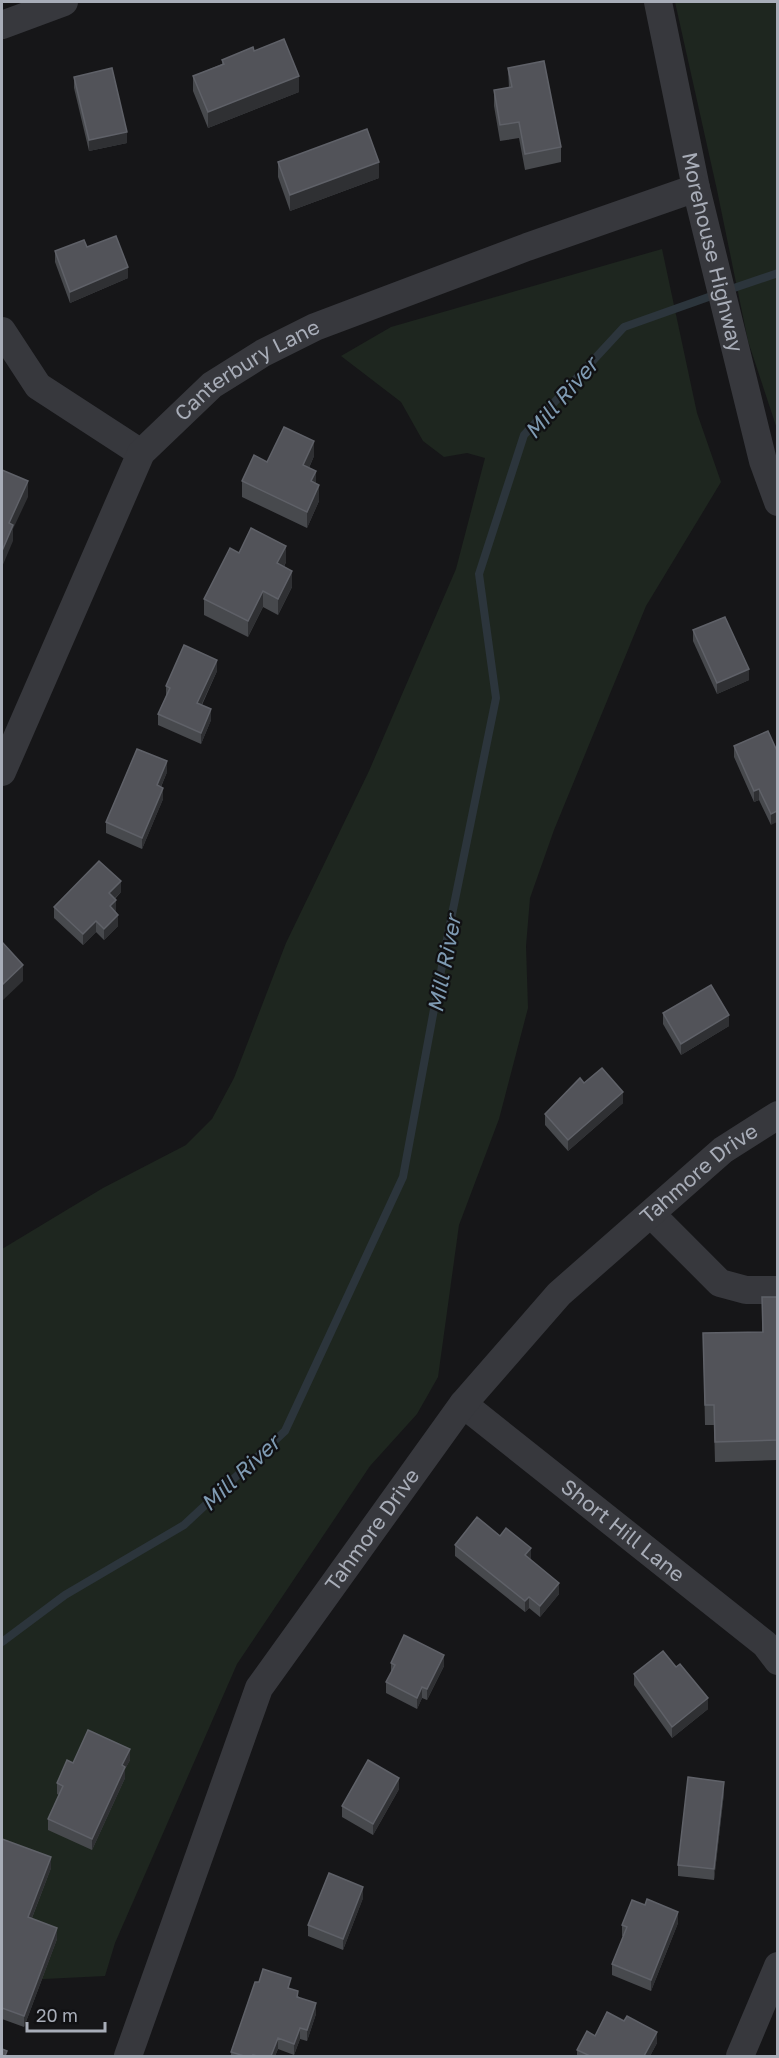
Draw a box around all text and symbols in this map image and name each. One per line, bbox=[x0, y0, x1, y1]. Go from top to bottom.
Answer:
street label: Morehouse Highway bbox=[677, 150, 750, 355]
street label: Canterbury Lane bbox=[169, 313, 324, 426]
water label: Mill River bbox=[518, 349, 605, 444]
water label: Mill River bbox=[421, 910, 467, 1015]
street label: Tahmore Drive bbox=[634, 1117, 762, 1229]
water label: Mill River bbox=[194, 1427, 287, 1516]
street label: Tahmore Drive bbox=[319, 1463, 424, 1596]
street label: Short Hill Lane bbox=[556, 1473, 690, 1587]
scale bar bbox=[27, 1995, 105, 2033]
text: 20 m bbox=[36, 2004, 78, 2026]

